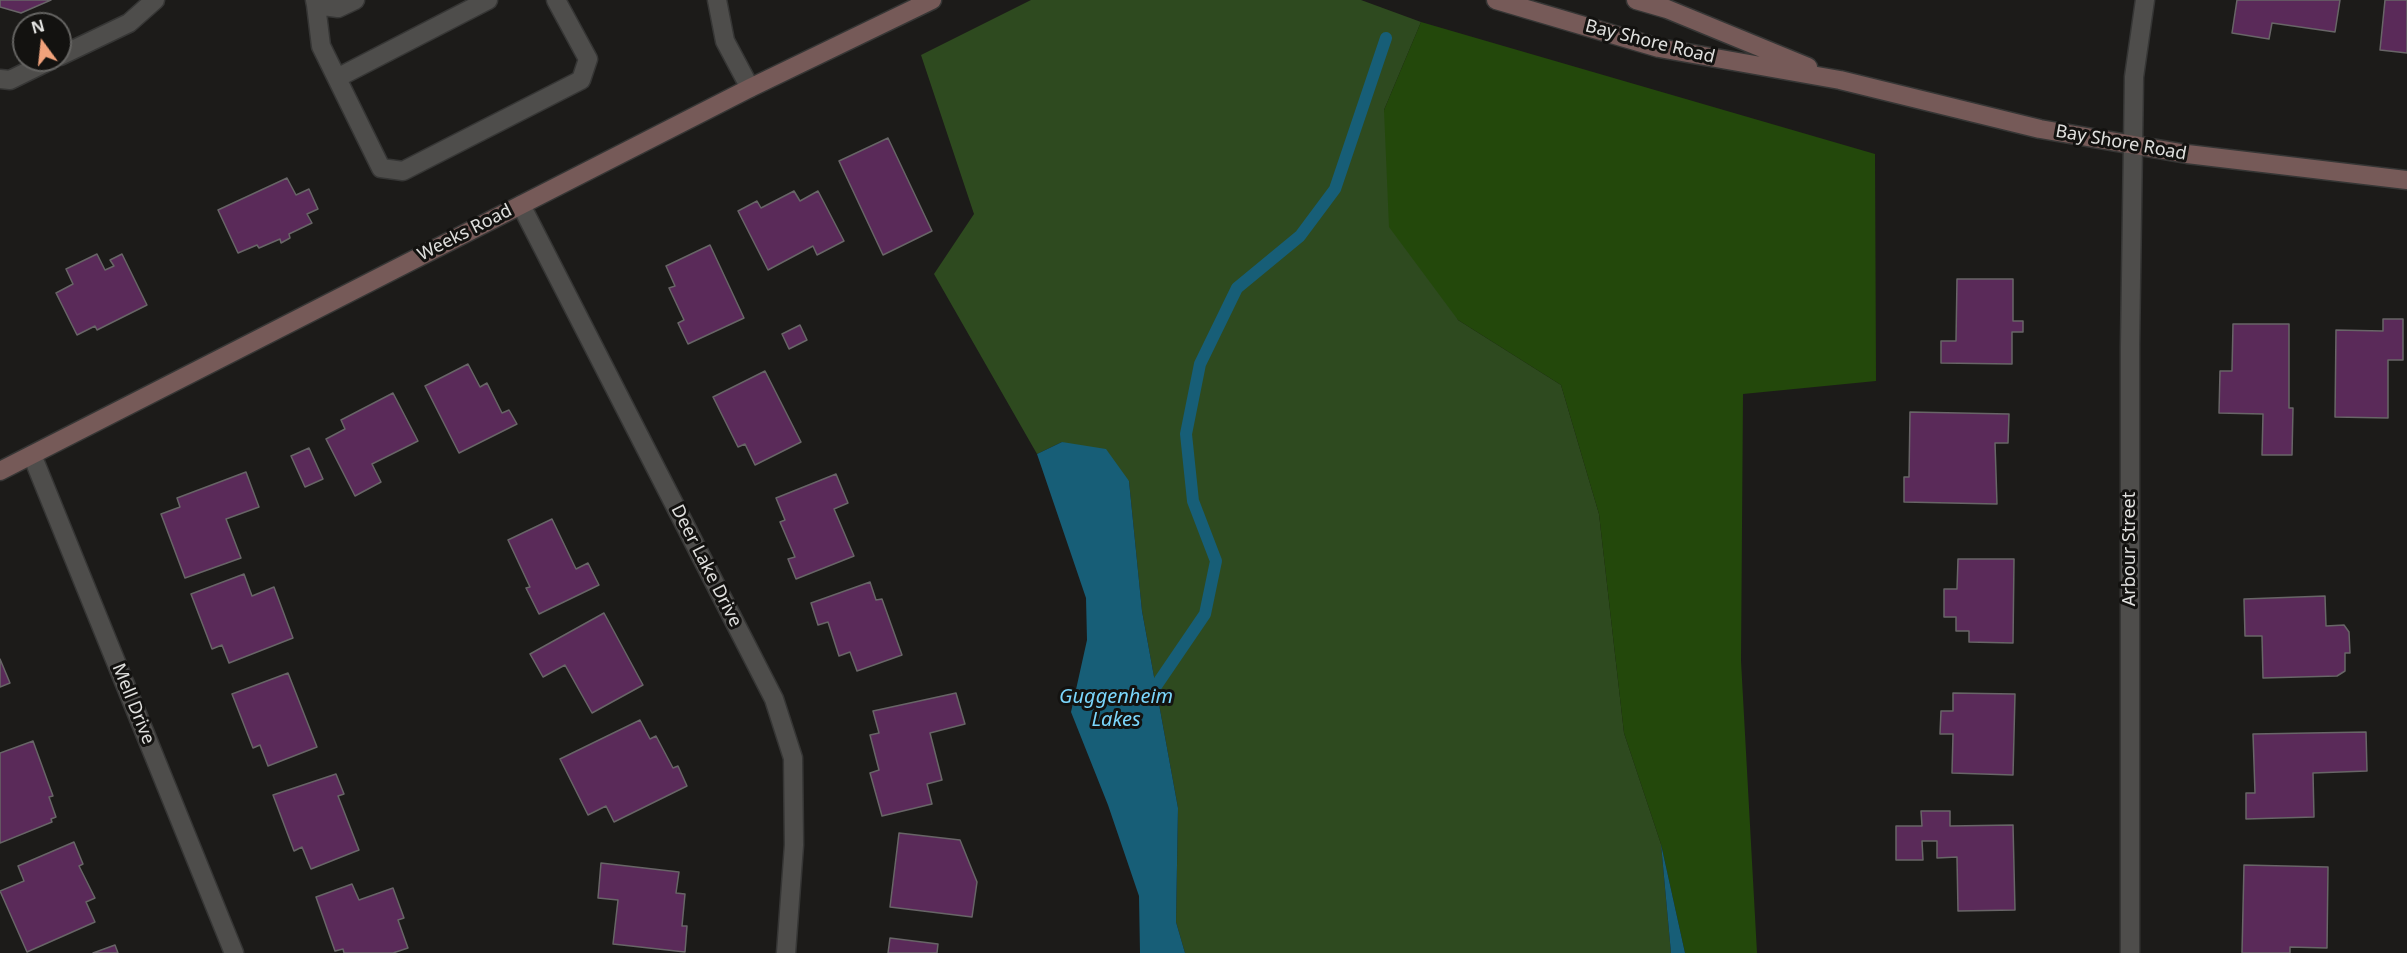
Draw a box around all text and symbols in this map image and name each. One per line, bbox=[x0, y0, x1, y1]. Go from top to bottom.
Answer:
north arrow bbox=[12, 12, 72, 72]
text: N bbox=[29, 14, 47, 39]
street label: Bay Shore Road bbox=[1583, 15, 1717, 69]
street label: Bay Shore Road bbox=[2054, 121, 2188, 165]
street label: Weeks Road bbox=[414, 200, 516, 266]
street label: Arbour Street bbox=[2119, 492, 2141, 606]
street label: Deer Lake Drive bbox=[666, 501, 746, 631]
street label: Mell Drive bbox=[107, 661, 159, 747]
water label: Guggenheim Lakes bbox=[1059, 685, 1173, 732]

